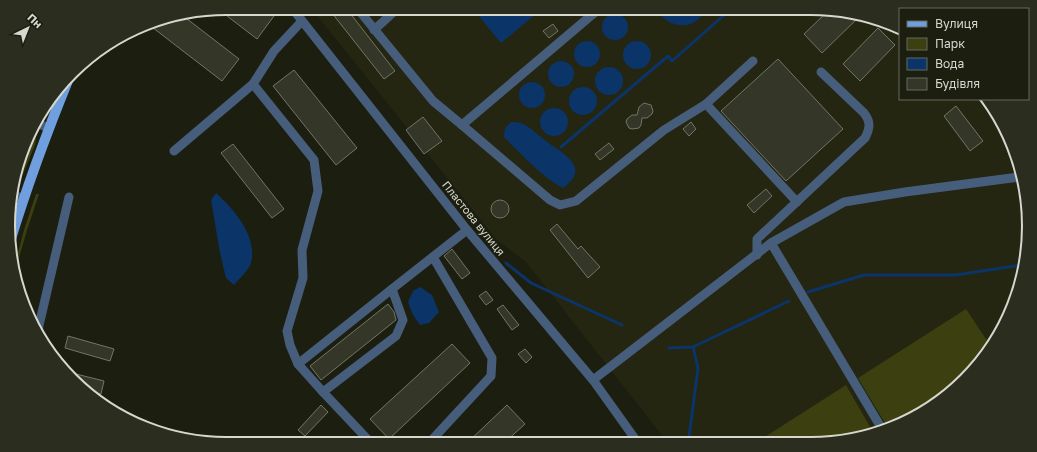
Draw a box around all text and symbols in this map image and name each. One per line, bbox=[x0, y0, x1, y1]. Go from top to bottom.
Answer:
north arrow bbox=[8, 8, 48, 48]
legend bbox=[899, 8, 1029, 100]
text: Пн bbox=[25, 10, 45, 30]
text: Вулиця bbox=[935, 16, 978, 31]
text: Парк bbox=[935, 36, 965, 51]
text: Вода bbox=[935, 56, 964, 71]
text: Будівля bbox=[935, 76, 980, 91]
street label: Пластова вулиця bbox=[440, 178, 508, 258]

